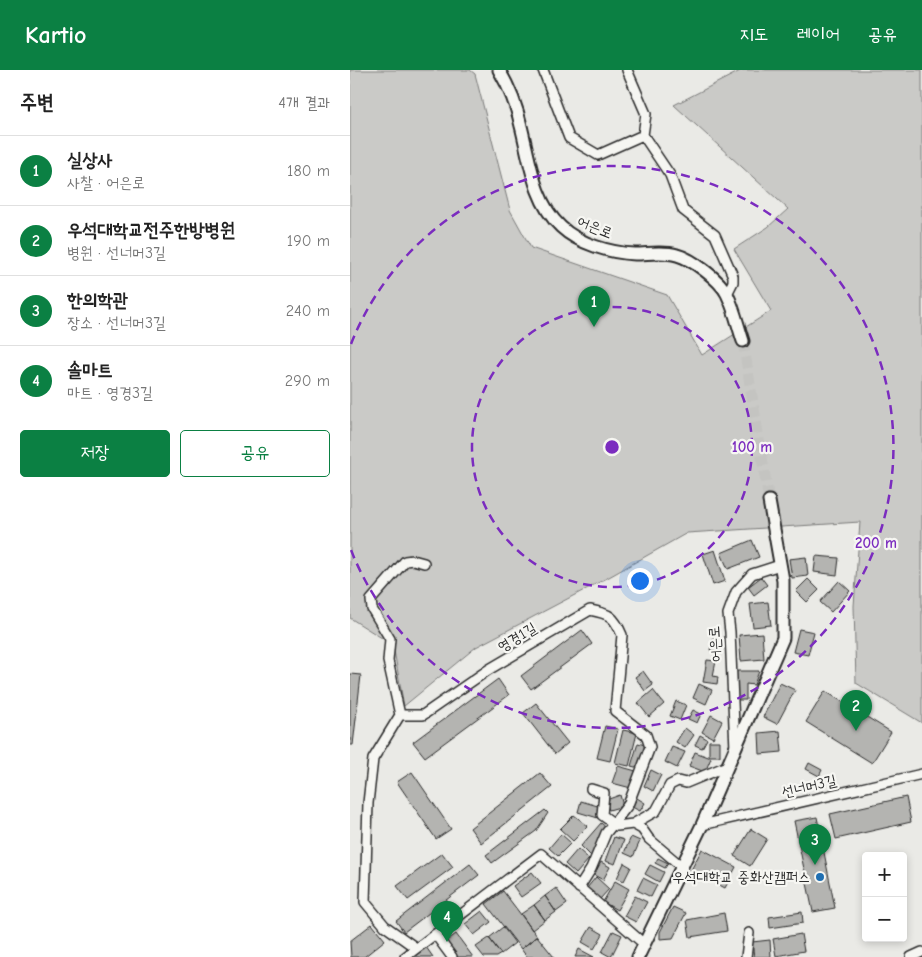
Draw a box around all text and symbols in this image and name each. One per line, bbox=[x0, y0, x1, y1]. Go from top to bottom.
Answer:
text: Kartio bbox=[25, 21, 87, 49]
text: 지도 bbox=[740, 24, 769, 45]
text: 레이어 bbox=[797, 24, 840, 45]
text: 공유 bbox=[868, 24, 897, 45]
text: 주변 bbox=[20, 90, 54, 114]
text: 4개 결과 bbox=[278, 94, 330, 112]
text: 실상사 bbox=[67, 149, 113, 171]
text: 1 bbox=[33, 162, 39, 180]
text: 180 m bbox=[287, 162, 330, 180]
text: 사찰 · 어은로 bbox=[67, 174, 145, 192]
street label: 어은로 bbox=[575, 212, 615, 242]
text: 우석대학교전주한방병원 bbox=[67, 219, 235, 241]
text: 2 bbox=[32, 232, 40, 250]
text: 190 m bbox=[287, 232, 330, 250]
text: 병원 · 선너머3길 bbox=[67, 244, 166, 262]
pin: 1 bbox=[578, 286, 610, 327]
text: 한의학관 bbox=[67, 289, 128, 311]
text: 3 bbox=[32, 302, 40, 320]
text: 240 m bbox=[286, 302, 330, 320]
text: 장소 · 선너머3길 bbox=[67, 314, 166, 332]
text: 솔마트 bbox=[67, 359, 113, 381]
text: 4 bbox=[32, 372, 40, 390]
text: 290 m bbox=[285, 372, 330, 390]
text: 마트 · 영경3길 bbox=[67, 384, 153, 402]
button: 저장 bbox=[20, 430, 170, 477]
button: 공유 bbox=[180, 430, 330, 477]
centre of rings bbox=[603, 438, 621, 456]
text: 100 m bbox=[732, 438, 772, 456]
text: 200 m bbox=[855, 534, 897, 552]
your location bbox=[627, 568, 653, 594]
street label: 영경1길 bbox=[494, 618, 540, 656]
street label: 어은로 bbox=[705, 625, 725, 663]
pin: 2 bbox=[840, 690, 872, 731]
street label: 선너머3길 bbox=[780, 771, 838, 801]
pin: 3 bbox=[799, 824, 831, 865]
map controls bbox=[862, 852, 907, 942]
button: + bbox=[862, 852, 907, 897]
place label: 우석대학교 중화산캠퍼스 bbox=[672, 868, 810, 886]
marker: 우석대학교 중화산캠퍼스 bbox=[814, 871, 826, 883]
button: − bbox=[862, 897, 907, 942]
pin: 4 bbox=[431, 901, 463, 942]

